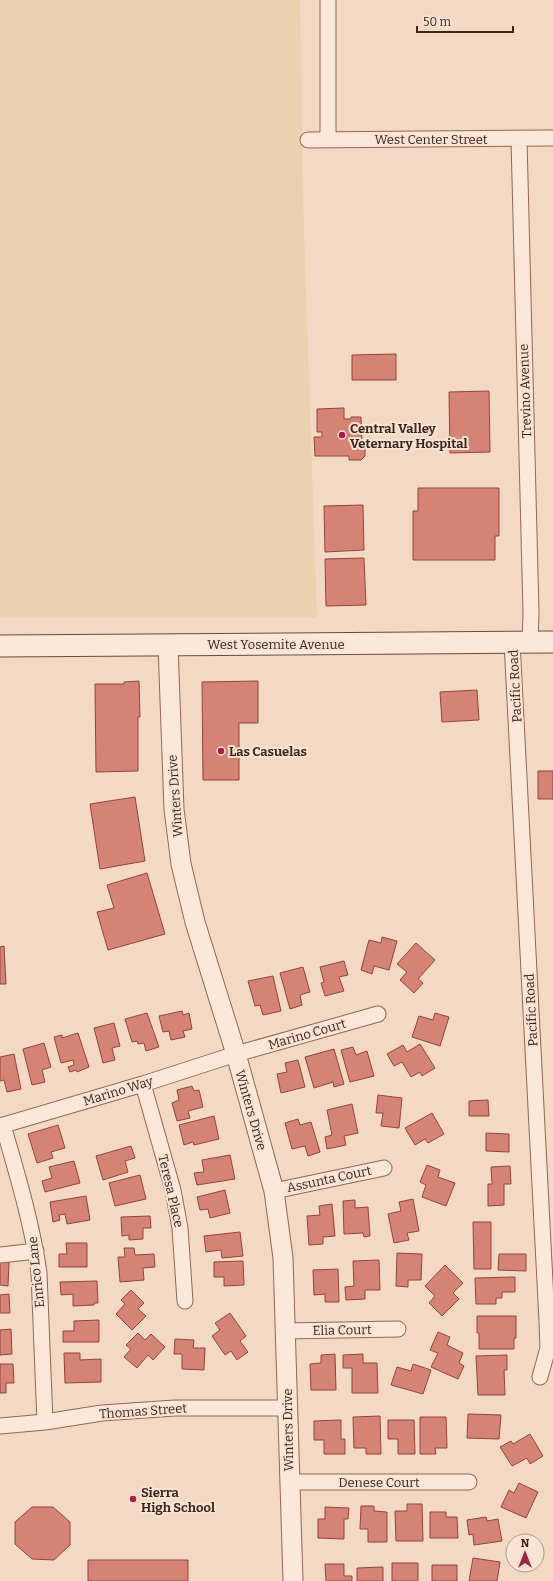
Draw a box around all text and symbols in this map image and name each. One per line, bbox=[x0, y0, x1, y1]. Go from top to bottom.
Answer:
scale bar bbox=[417, 8, 513, 34]
text: 50 m bbox=[423, 15, 452, 29]
street label: West Center Street bbox=[374, 132, 488, 147]
street label: Trevino Avenue bbox=[516, 344, 534, 438]
place label: Central Valley Veternary Hospital bbox=[350, 421, 468, 451]
marker: Central Valley Veternary Hospital bbox=[337, 430, 347, 440]
street label: West Yosemite Avenue bbox=[207, 637, 345, 652]
street label: Pacific Road bbox=[506, 649, 524, 723]
place label: Las Casuelas bbox=[229, 744, 307, 759]
marker: Las Casuelas bbox=[216, 746, 226, 756]
street label: Winters Drive bbox=[165, 754, 185, 838]
street label: Pacific Road bbox=[522, 973, 540, 1047]
street label: Marino Court bbox=[266, 1016, 348, 1052]
street label: Winters Drive bbox=[232, 1068, 270, 1152]
street label: Marino Way bbox=[81, 1073, 155, 1109]
street label: Teresa Place bbox=[155, 1153, 187, 1229]
street label: Assunta Court bbox=[285, 1163, 373, 1195]
street label: Enrico Lane bbox=[25, 1236, 47, 1308]
street label: Elia Court bbox=[312, 1322, 372, 1338]
street label: Winters Drive bbox=[280, 1388, 296, 1472]
street label: Thomas Street bbox=[99, 1400, 188, 1422]
street label: Denese Court bbox=[338, 1475, 420, 1490]
place label: Sierra High School bbox=[141, 1485, 215, 1515]
marker: Sierra High School bbox=[128, 1494, 138, 1504]
north arrow bbox=[505, 1533, 545, 1573]
text: N bbox=[521, 1537, 530, 1550]

